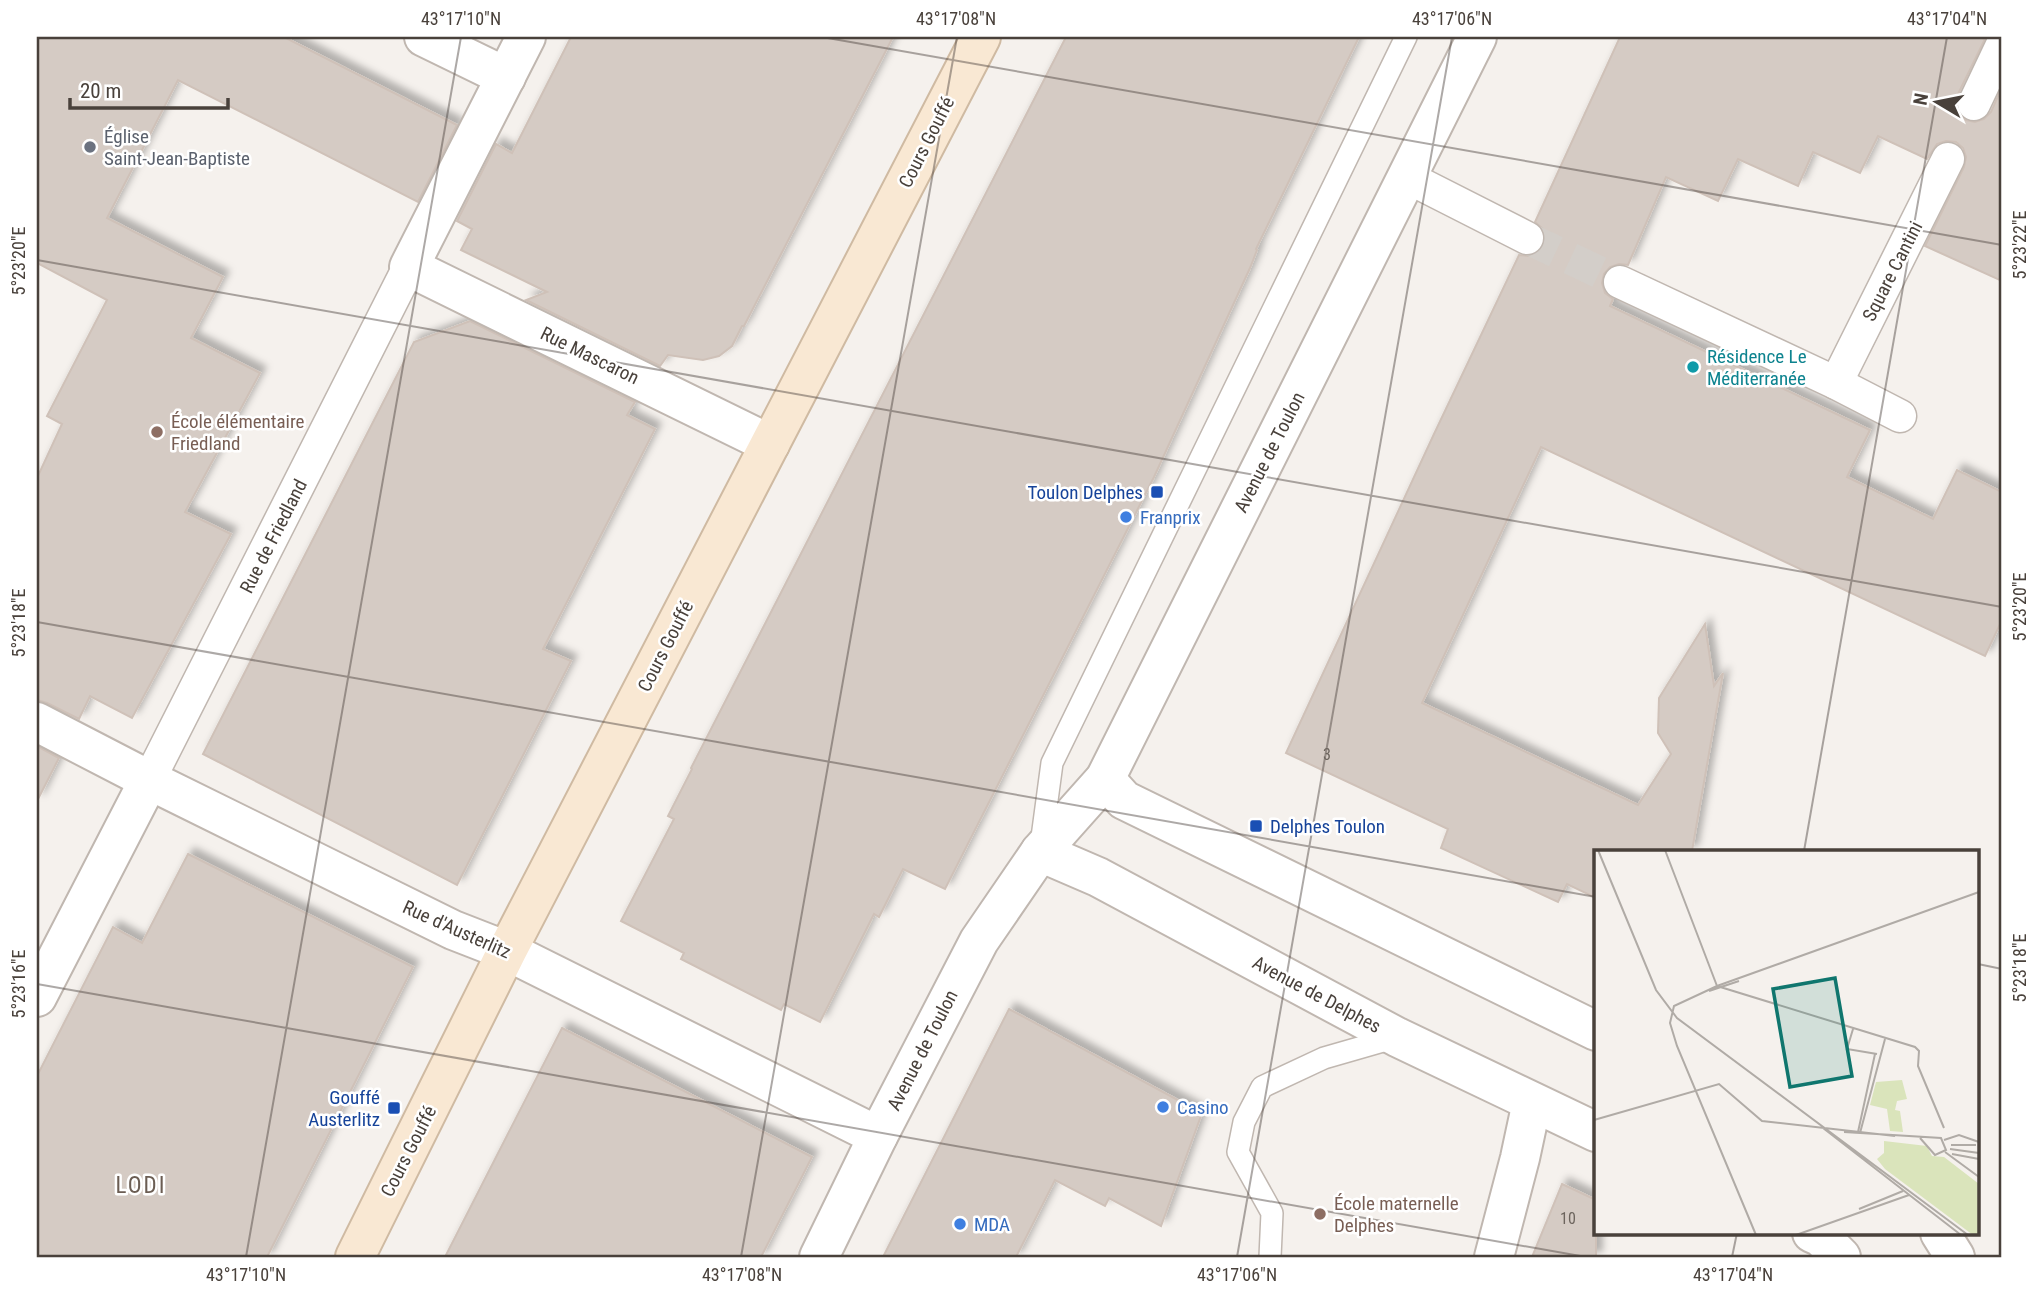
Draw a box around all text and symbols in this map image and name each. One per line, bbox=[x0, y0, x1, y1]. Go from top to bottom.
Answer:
text: 43°17'10"N bbox=[421, 8, 501, 29]
text: 43°17'08"N bbox=[916, 8, 996, 29]
text: 43°17'06"N bbox=[1412, 8, 1492, 29]
text: 43°17'04"N bbox=[1907, 8, 1987, 29]
scale bar bbox=[70, 66, 228, 110]
north arrow bbox=[1902, 66, 1972, 136]
text: 20 m bbox=[80, 79, 121, 103]
text: N bbox=[1908, 91, 1933, 107]
street label: Cours Gouffé bbox=[894, 93, 959, 192]
place label: Église Saint-Jean-Baptiste bbox=[104, 125, 250, 170]
marker: Église Saint-Jean-Baptiste bbox=[82, 139, 98, 155]
text: 5°23'22"E bbox=[2009, 210, 2030, 280]
street label: Square Cantini bbox=[1857, 217, 1927, 325]
text: 5°23'20"E bbox=[8, 226, 29, 296]
street label: Rue Mascaron bbox=[537, 322, 643, 389]
place label: Résidence Le Méditerranée bbox=[1707, 345, 1807, 390]
marker: Résidence Le Méditerranée bbox=[1685, 359, 1701, 375]
street label: Avenue de Toulon bbox=[1229, 388, 1310, 516]
place label: École élémentaire Friedland bbox=[171, 410, 304, 455]
marker: École élémentaire Friedland bbox=[149, 424, 165, 440]
street label: Rue de Friedland bbox=[235, 475, 312, 597]
place label: Toulon Delphes bbox=[1028, 481, 1143, 504]
marker: Toulon Delphes bbox=[1149, 484, 1165, 500]
place label: Franprix bbox=[1140, 506, 1200, 529]
marker: Franprix bbox=[1118, 509, 1134, 525]
text: 5°23'20"E bbox=[2009, 572, 2030, 642]
text: 5°23'18"E bbox=[8, 588, 29, 658]
street label: Cours Gouffé bbox=[633, 597, 698, 696]
house number: 3 bbox=[1323, 745, 1331, 764]
place label: Delphes Toulon bbox=[1270, 815, 1385, 838]
marker: Delphes Toulon bbox=[1248, 818, 1264, 834]
inset map bbox=[1594, 850, 1980, 1234]
street label: Rue d'Austerlitz bbox=[399, 895, 514, 964]
text: 5°23'18"E bbox=[2009, 933, 2030, 1003]
text: 5°23'16"E bbox=[8, 949, 29, 1019]
street label: Avenue de Delphes bbox=[1249, 951, 1385, 1038]
street label: Avenue de Toulon bbox=[882, 986, 963, 1114]
place label: Gouffé Austerlitz bbox=[308, 1086, 380, 1131]
place label: Casino bbox=[1177, 1096, 1229, 1119]
marker: Casino bbox=[1155, 1099, 1171, 1115]
marker: Gouffé Austerlitz bbox=[386, 1100, 402, 1116]
street label: Cours Gouffé bbox=[376, 1102, 441, 1201]
district label: LODI bbox=[116, 1172, 166, 1199]
place label: École maternelle Delphes bbox=[1334, 1192, 1459, 1237]
marker: École maternelle Delphes bbox=[1312, 1206, 1328, 1222]
house number: 10 bbox=[1560, 1209, 1576, 1228]
place label: MDA bbox=[974, 1213, 1010, 1236]
marker: MDA bbox=[952, 1216, 968, 1232]
text: 43°17'10"N bbox=[206, 1264, 286, 1285]
text: 43°17'08"N bbox=[702, 1264, 782, 1285]
text: 43°17'06"N bbox=[1197, 1264, 1277, 1285]
text: 43°17'04"N bbox=[1693, 1264, 1773, 1285]

